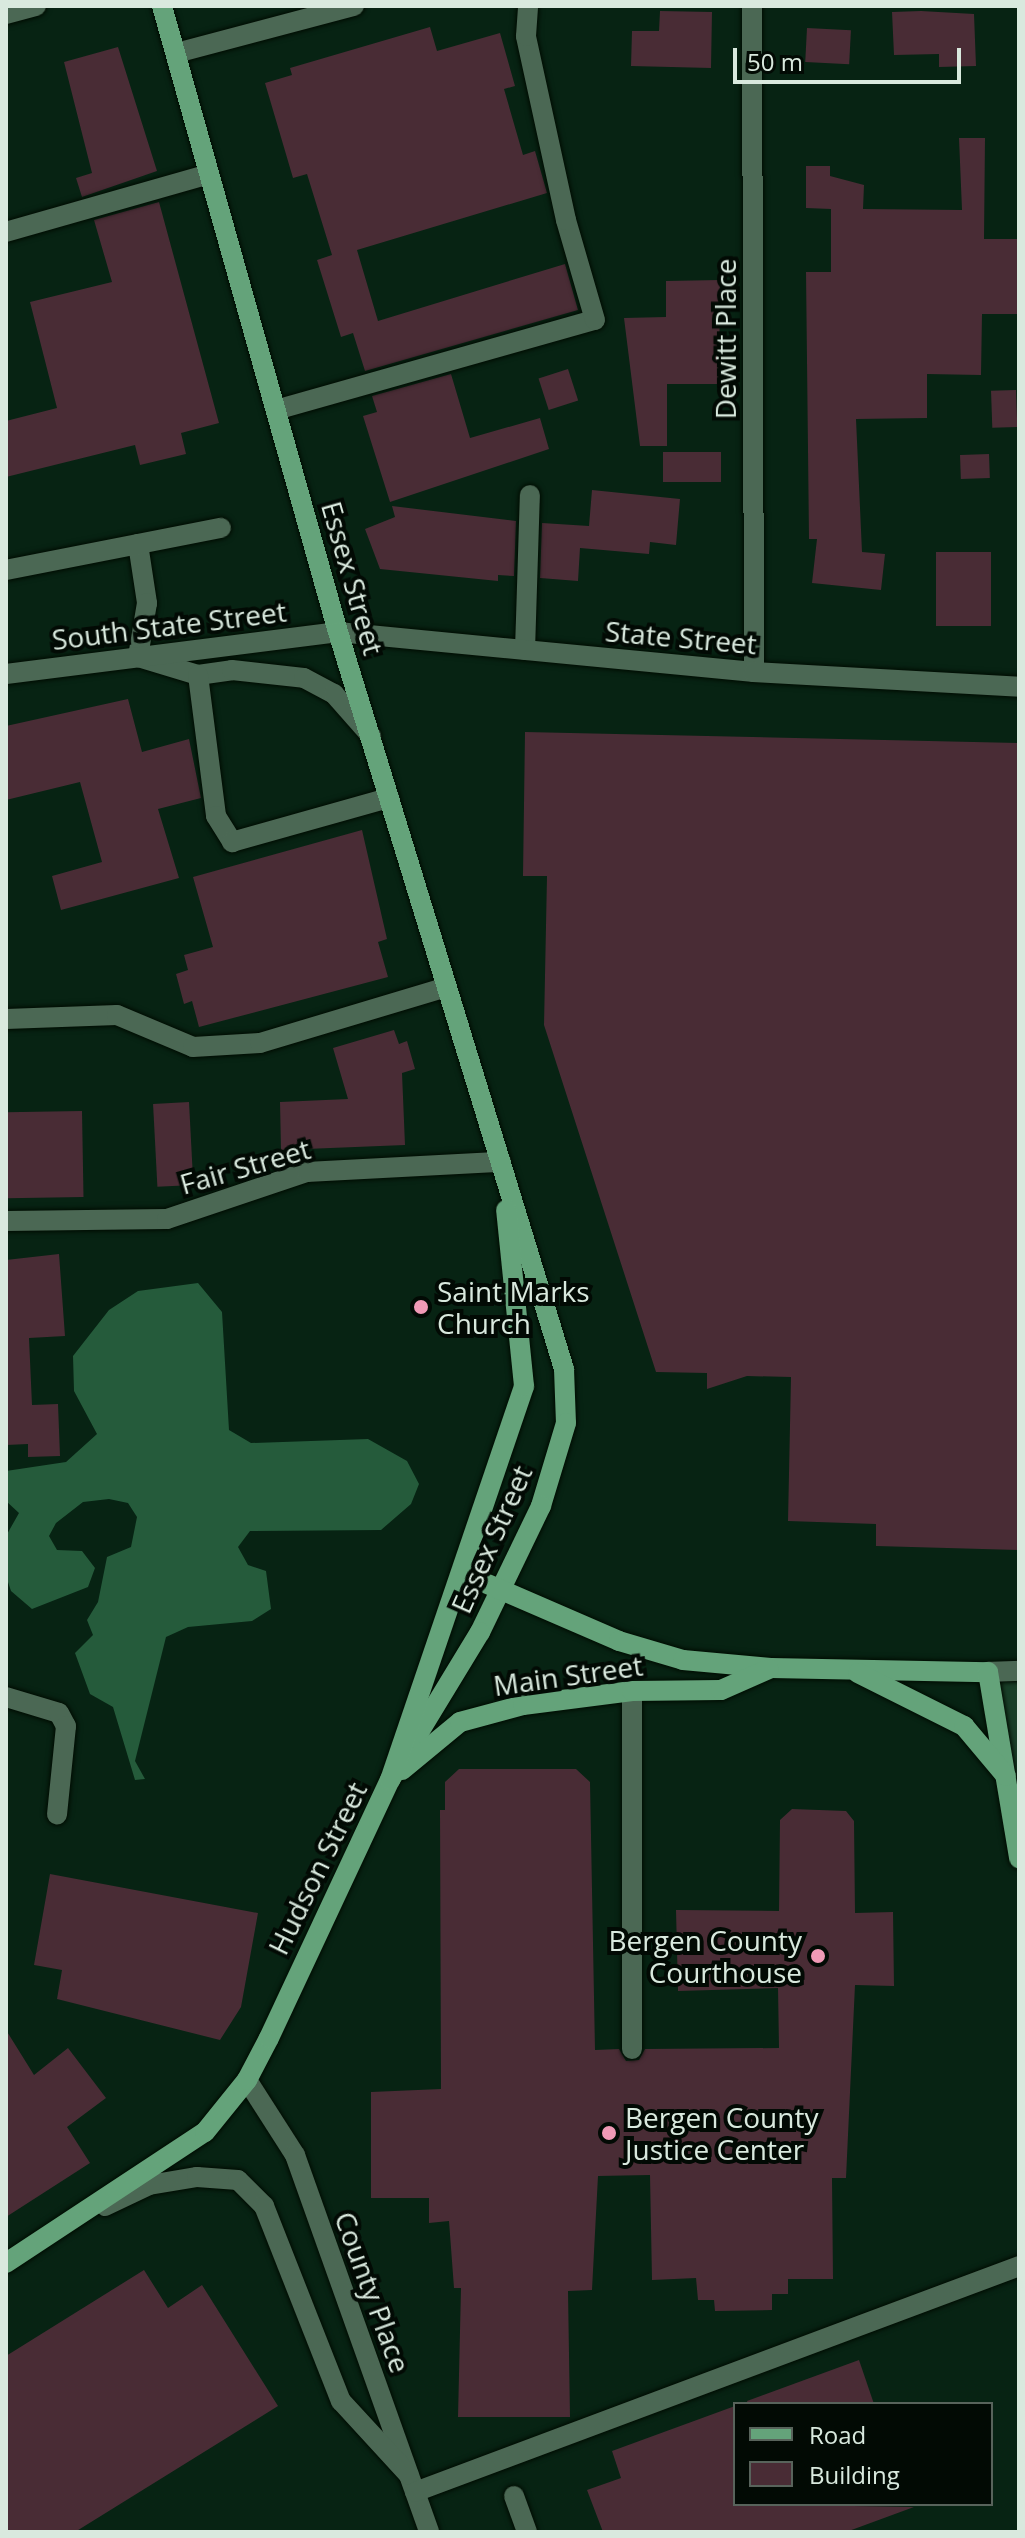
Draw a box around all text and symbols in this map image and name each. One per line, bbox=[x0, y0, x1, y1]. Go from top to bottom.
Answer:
scale bar bbox=[737, 32, 965, 82]
text: 50 m bbox=[747, 45, 803, 78]
street label: Dewitt Place bbox=[708, 259, 742, 419]
street label: Essex Street bbox=[315, 497, 391, 659]
street label: South State Street bbox=[50, 594, 288, 656]
street label: State Street bbox=[604, 614, 758, 660]
street label: Fair Street bbox=[176, 1131, 314, 1201]
place label: Saint Marks Church bbox=[437, 1274, 590, 1340]
marker: Saint Marks Church bbox=[412, 1298, 430, 1316]
street label: Essex Street bbox=[443, 1460, 539, 1618]
street label: Main Street bbox=[491, 1648, 645, 1702]
street label: Hudson Street bbox=[261, 1776, 373, 1960]
place label: Bergen County Courthouse bbox=[609, 1923, 802, 1989]
marker: Bergen County Courthouse bbox=[809, 1947, 827, 1965]
place label: Bergen County Justice Center bbox=[625, 2100, 818, 2166]
marker: Bergen County Justice Center bbox=[600, 2124, 618, 2142]
street label: County Place bbox=[328, 2207, 418, 2377]
legend bbox=[733, 2402, 993, 2506]
text: Road bbox=[809, 2418, 866, 2451]
text: Building bbox=[809, 2458, 900, 2491]

